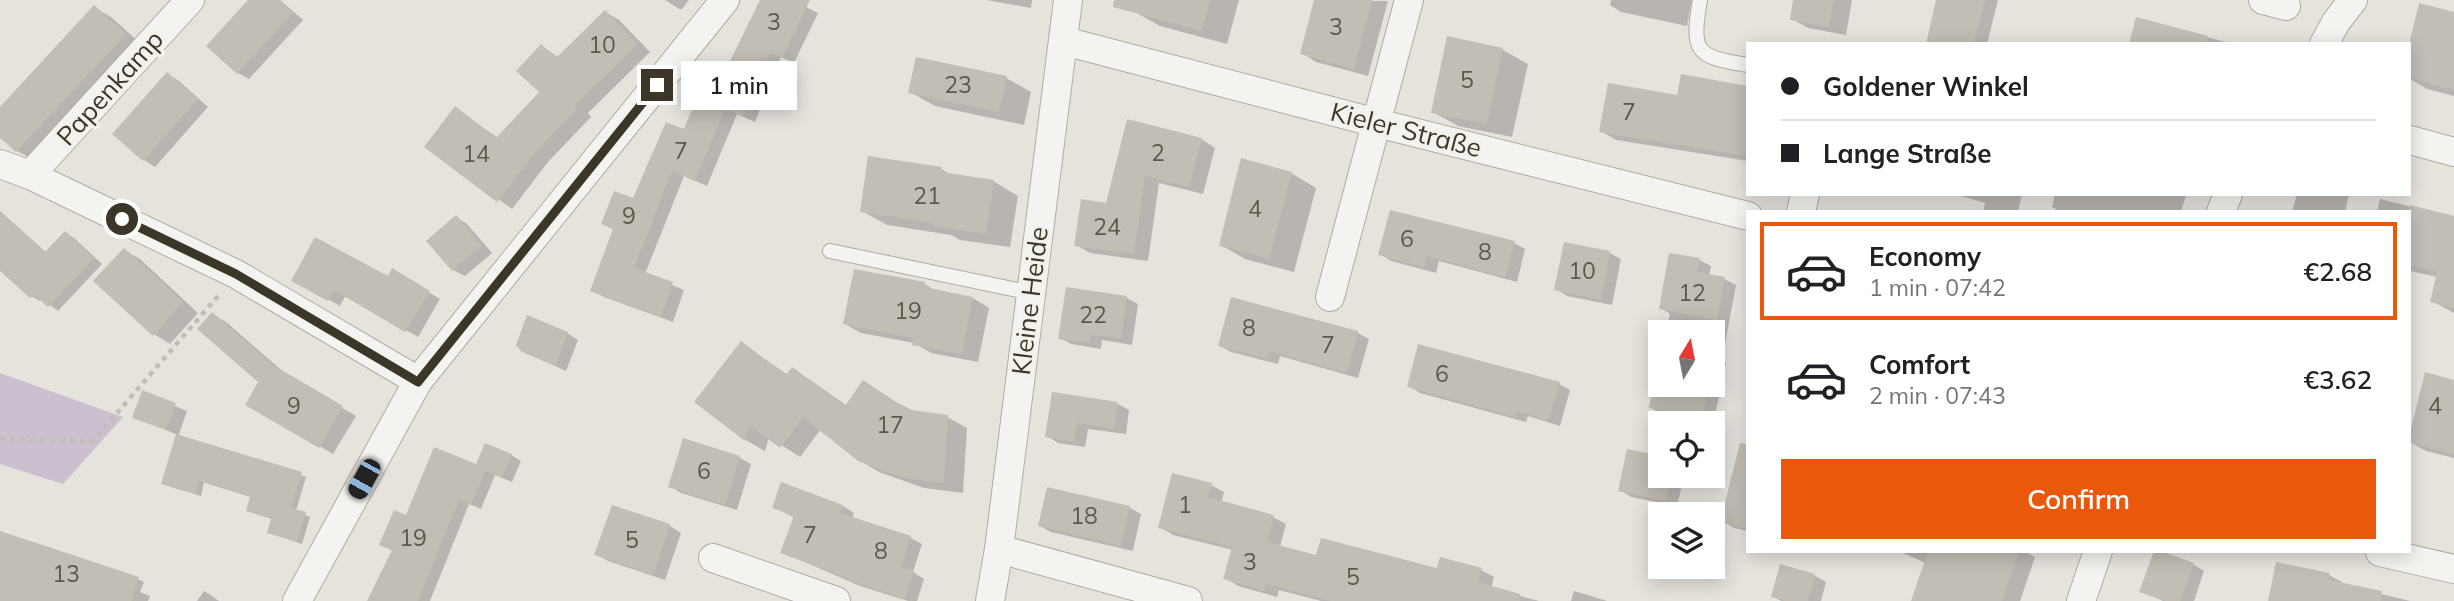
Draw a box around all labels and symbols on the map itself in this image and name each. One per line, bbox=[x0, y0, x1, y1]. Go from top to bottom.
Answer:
house number: 3 bbox=[767, 7, 781, 36]
house number: 3 bbox=[1329, 12, 1343, 41]
street label: Papenkamp bbox=[49, 23, 170, 152]
house number: 10 bbox=[588, 30, 616, 59]
callout: 1 min bbox=[682, 60, 797, 110]
house number: 5 bbox=[1460, 65, 1474, 94]
route end bbox=[641, 69, 673, 101]
house number: 23 bbox=[944, 70, 972, 99]
street label: Kieler Straße bbox=[1327, 95, 1485, 164]
house number: 7 bbox=[1622, 97, 1636, 126]
house number: 7 bbox=[674, 136, 688, 165]
house number: 2 bbox=[1151, 138, 1165, 167]
house number: 14 bbox=[462, 139, 490, 168]
house number: 21 bbox=[913, 181, 941, 210]
house number: 4 bbox=[1248, 194, 1262, 223]
house number: 9 bbox=[622, 201, 636, 230]
route start bbox=[106, 203, 138, 235]
house number: 24 bbox=[1093, 212, 1121, 241]
house number: 6 bbox=[1400, 224, 1414, 253]
street label: Kleine Heide bbox=[1004, 225, 1055, 377]
house number: 8 bbox=[1478, 237, 1492, 266]
house number: 10 bbox=[1568, 256, 1596, 285]
house number: 12 bbox=[1678, 278, 1706, 307]
house number: 19 bbox=[894, 296, 922, 325]
house number: 22 bbox=[1079, 300, 1107, 329]
house number: 8 bbox=[1242, 313, 1256, 342]
north arrow bbox=[1648, 320, 1726, 397]
house number: 7 bbox=[1321, 330, 1335, 359]
house number: 6 bbox=[1435, 359, 1449, 388]
house number: 9 bbox=[287, 391, 301, 420]
house number: 4 bbox=[2428, 391, 2442, 420]
house number: 17 bbox=[876, 410, 904, 439]
car bbox=[345, 456, 384, 502]
house number: 6 bbox=[697, 456, 711, 485]
house number: 1 bbox=[1178, 490, 1192, 519]
house number: 18 bbox=[1070, 501, 1098, 530]
house number: 7 bbox=[803, 520, 817, 549]
house number: 19 bbox=[399, 523, 427, 552]
house number: 5 bbox=[625, 525, 639, 554]
house number: 8 bbox=[874, 536, 888, 565]
house number: 3 bbox=[1243, 547, 1257, 576]
house number: 13 bbox=[52, 559, 80, 588]
house number: 5 bbox=[1346, 562, 1360, 591]

